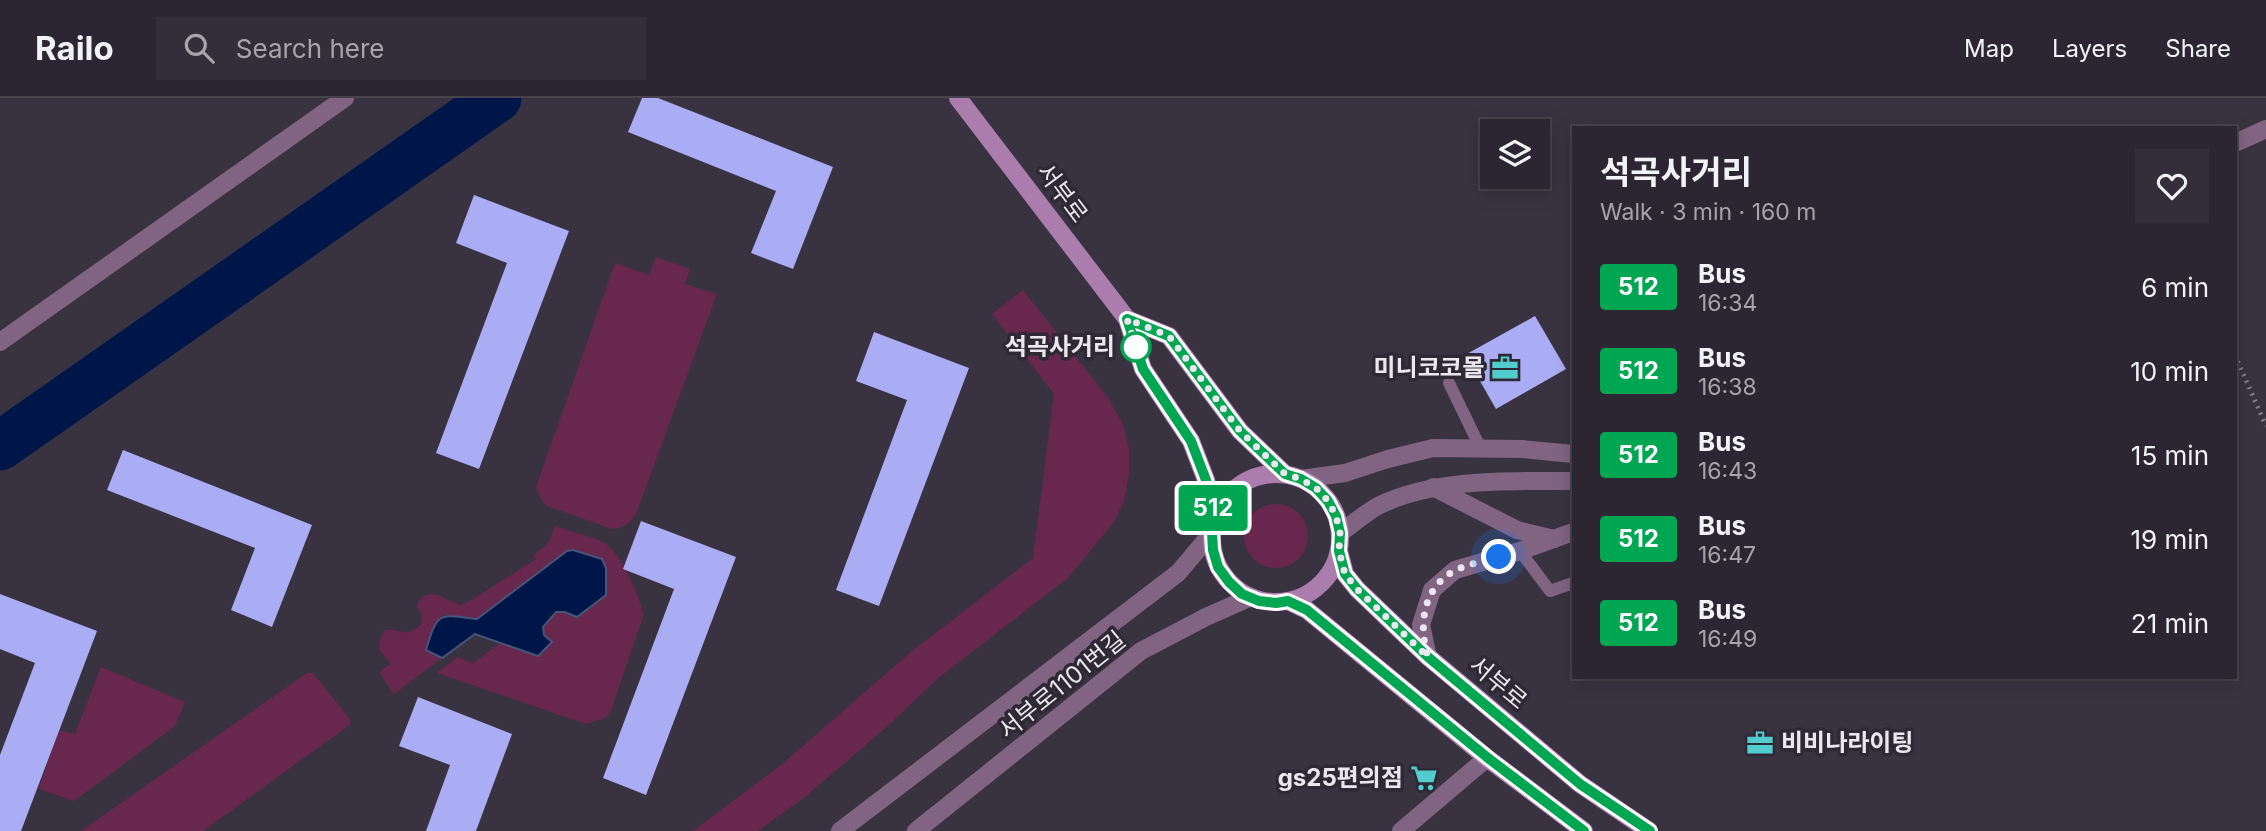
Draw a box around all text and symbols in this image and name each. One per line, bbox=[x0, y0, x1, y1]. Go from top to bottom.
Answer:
search box bbox=[156, 17, 646, 80]
text: Railo bbox=[35, 28, 114, 68]
icon: search bbox=[180, 29, 218, 67]
text: Search here bbox=[236, 33, 384, 64]
text: Map bbox=[1964, 34, 2014, 63]
text: Layers bbox=[2052, 34, 2127, 63]
text: Share bbox=[2165, 34, 2231, 63]
map controls bbox=[1480, 119, 1550, 189]
button: layers bbox=[1480, 119, 1550, 189]
button: heart bbox=[2135, 149, 2209, 223]
text: 석곡사거리 bbox=[1600, 152, 1752, 192]
street label: 서부로 bbox=[1031, 158, 1094, 228]
text: Walk · 3 min · 160 m bbox=[1600, 198, 1816, 226]
text: Bus bbox=[1698, 258, 1746, 289]
text: 512 bbox=[1618, 272, 1659, 301]
text: 6 min bbox=[2141, 272, 2209, 303]
text: 16:34 bbox=[1698, 289, 1757, 317]
place label: 석곡사거리 bbox=[1005, 332, 1115, 361]
marker: 석곡사거리 bbox=[1121, 332, 1151, 362]
text: Bus bbox=[1698, 342, 1746, 373]
place label: 미니코코몰 bbox=[1374, 353, 1484, 382]
office icon: 미니코코몰 bbox=[1490, 353, 1520, 383]
text: 512 bbox=[1618, 356, 1659, 385]
text: 10 min bbox=[2130, 356, 2209, 387]
text: 16:38 bbox=[1698, 373, 1757, 401]
text: Bus bbox=[1698, 426, 1746, 457]
text: 512 bbox=[1618, 440, 1659, 469]
text: 15 min bbox=[2131, 440, 2209, 471]
text: 16:43 bbox=[1698, 457, 1757, 485]
line badge: 512 bbox=[1173, 485, 1253, 531]
text: 512 bbox=[1193, 493, 1233, 522]
text: Bus bbox=[1698, 510, 1746, 541]
text: 512 bbox=[1618, 524, 1659, 553]
text: 19 min bbox=[2131, 524, 2209, 555]
your location bbox=[1481, 539, 1516, 574]
text: 16:47 bbox=[1698, 541, 1756, 569]
text: Bus bbox=[1698, 594, 1746, 625]
text: 512 bbox=[1618, 608, 1659, 637]
text: 21 min bbox=[2131, 608, 2209, 639]
street label: 서부로1101번길 bbox=[992, 625, 1131, 745]
text: 16:49 bbox=[1698, 625, 1757, 653]
street label: 서부로 bbox=[1464, 650, 1533, 715]
office icon: 비비나라이팅 bbox=[1745, 728, 1775, 758]
place label: 비비나라이팅 bbox=[1781, 728, 1913, 757]
place label: gs25편의점 bbox=[1278, 763, 1403, 792]
supermarket icon: gs25편의점 bbox=[1409, 763, 1439, 793]

